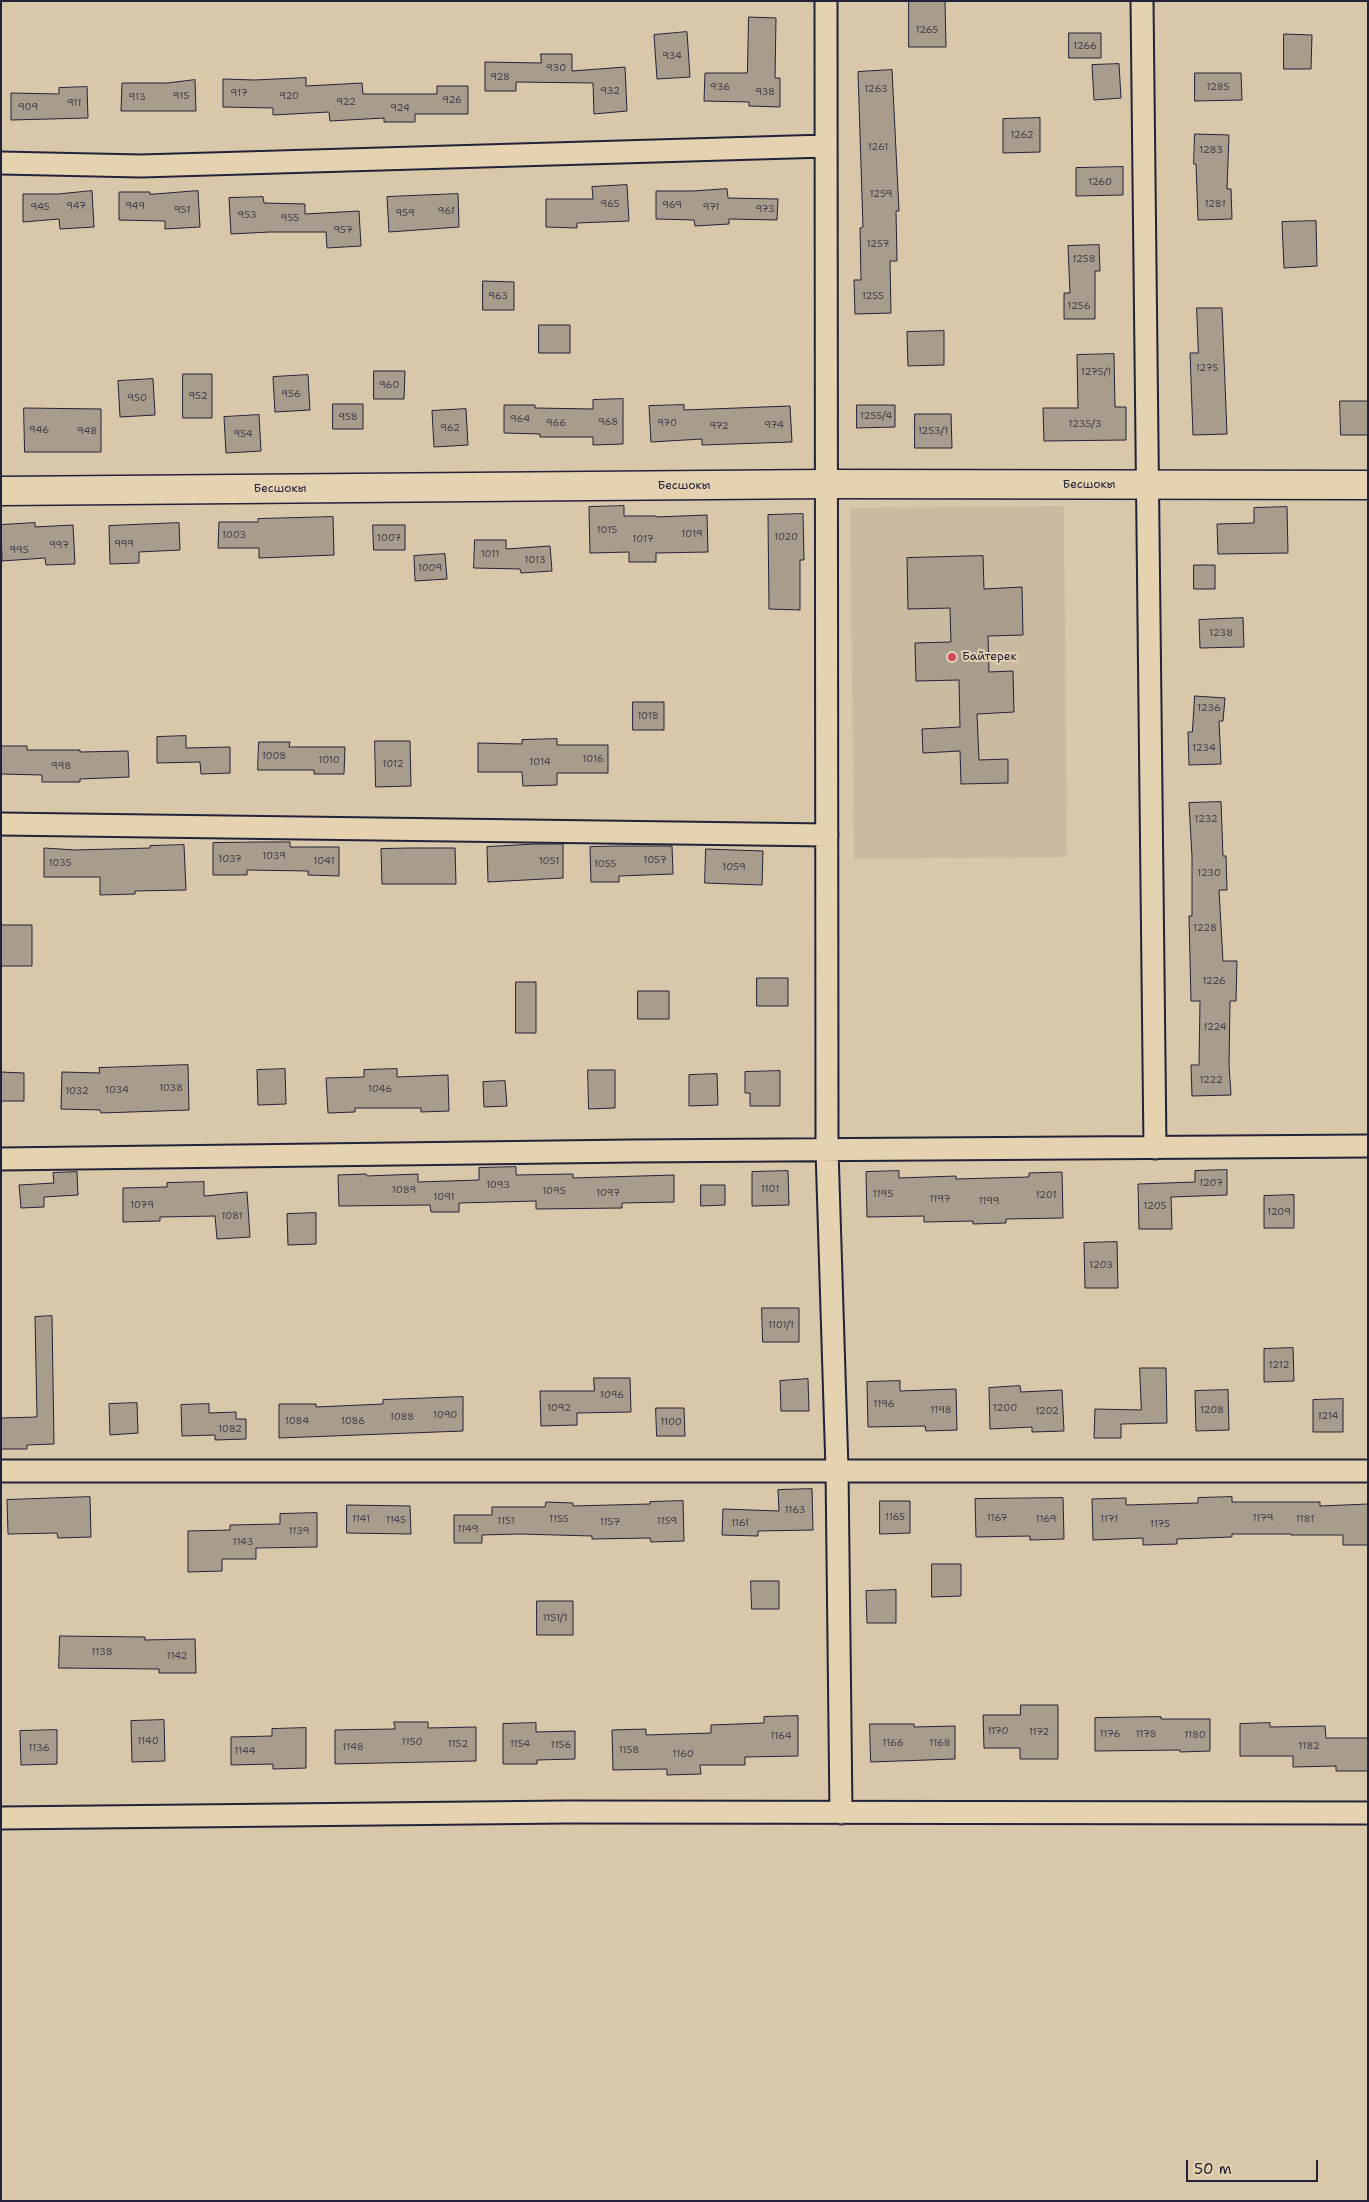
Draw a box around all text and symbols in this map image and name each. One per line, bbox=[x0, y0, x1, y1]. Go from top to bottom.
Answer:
house number: 1265 bbox=[916, 24, 938, 36]
house number: 1266 bbox=[1073, 40, 1097, 52]
house number: 934 bbox=[662, 50, 682, 62]
house number: 930 bbox=[546, 62, 566, 74]
house number: 928 bbox=[490, 71, 510, 83]
house number: 936 bbox=[710, 81, 730, 93]
house number: 1285 bbox=[1206, 81, 1230, 93]
house number: 1263 bbox=[864, 83, 888, 95]
house number: 932 bbox=[600, 85, 620, 97]
house number: 938 bbox=[755, 86, 775, 98]
house number: 917 bbox=[230, 87, 248, 99]
house number: 915 bbox=[173, 90, 189, 102]
house number: 920 bbox=[279, 90, 299, 102]
house number: 913 bbox=[128, 91, 146, 103]
house number: 926 bbox=[442, 94, 462, 106]
house number: 922 bbox=[336, 96, 356, 108]
house number: 911 bbox=[67, 97, 81, 109]
house number: 909 bbox=[18, 101, 38, 113]
house number: 924 bbox=[390, 102, 410, 114]
house number: 1262 bbox=[1010, 129, 1034, 141]
house number: 1261 bbox=[868, 141, 888, 153]
house number: 1283 bbox=[1199, 144, 1223, 156]
house number: 1260 bbox=[1088, 176, 1112, 188]
house number: 1259 bbox=[869, 188, 893, 200]
house number: 965 bbox=[600, 198, 620, 210]
house number: 1281 bbox=[1204, 198, 1226, 210]
house number: 969 bbox=[662, 199, 682, 211]
house number: 947 bbox=[66, 200, 86, 212]
house number: 949 bbox=[125, 200, 145, 212]
house number: 945 bbox=[30, 201, 50, 213]
house number: 971 bbox=[702, 201, 720, 213]
house number: 973 bbox=[755, 203, 775, 215]
house number: 951 bbox=[174, 204, 190, 216]
house number: 961 bbox=[437, 205, 455, 217]
house number: 959 bbox=[395, 207, 415, 219]
house number: 953 bbox=[237, 209, 257, 221]
house number: 955 bbox=[281, 212, 299, 224]
house number: 957 bbox=[333, 224, 353, 236]
house number: 1257 bbox=[866, 238, 890, 250]
house number: 1258 bbox=[1072, 253, 1096, 265]
house number: 963 bbox=[488, 290, 508, 302]
house number: 1255 bbox=[862, 290, 884, 302]
house number: 1256 bbox=[1067, 300, 1091, 312]
house number: 1275 bbox=[1196, 362, 1218, 374]
house number: 1275/1 bbox=[1081, 366, 1111, 378]
house number: 960 bbox=[379, 379, 399, 391]
house number: 956 bbox=[281, 388, 301, 400]
house number: 952 bbox=[188, 390, 208, 402]
house number: 950 bbox=[127, 392, 147, 404]
house number: 1255/4 bbox=[860, 410, 892, 422]
house number: 958 bbox=[338, 411, 358, 423]
house number: 964 bbox=[510, 413, 530, 425]
house number: 968 bbox=[598, 416, 618, 428]
house number: 966 bbox=[546, 417, 566, 429]
house number: 970 bbox=[657, 417, 677, 429]
house number: 1235/3 bbox=[1068, 418, 1102, 430]
house number: 974 bbox=[764, 419, 784, 431]
house number: 972 bbox=[709, 420, 729, 432]
house number: 962 bbox=[440, 422, 460, 434]
house number: 946 bbox=[29, 424, 49, 436]
house number: 948 bbox=[77, 425, 97, 437]
house number: 1253/1 bbox=[918, 425, 948, 437]
house number: 954 bbox=[233, 428, 253, 440]
street label: Бесшокы bbox=[1062, 478, 1116, 492]
street label: Бесшокы bbox=[657, 479, 711, 493]
street label: Бесшокы bbox=[253, 482, 307, 496]
house number: 1015 bbox=[597, 524, 617, 536]
house number: 1019 bbox=[681, 528, 703, 540]
house number: 1003 bbox=[222, 529, 246, 541]
house number: 1020 bbox=[774, 531, 798, 543]
house number: 1007 bbox=[377, 532, 401, 544]
house number: 1017 bbox=[632, 533, 654, 545]
house number: 999 bbox=[114, 538, 134, 550]
house number: 997 bbox=[49, 539, 69, 551]
house number: 995 bbox=[9, 544, 29, 556]
house number: 1011 bbox=[481, 548, 499, 560]
house number: 1013 bbox=[524, 554, 546, 566]
house number: 1009 bbox=[418, 562, 442, 574]
house number: 1238 bbox=[1209, 627, 1233, 639]
place label: Байтерек bbox=[962, 650, 1017, 664]
marker: Байтерек bbox=[946, 651, 958, 663]
house number: 1236 bbox=[1197, 702, 1221, 714]
house number: 1018 bbox=[637, 710, 659, 722]
house number: 1234 bbox=[1192, 742, 1216, 754]
house number: 1008 bbox=[262, 750, 286, 762]
house number: 1016 bbox=[582, 753, 604, 765]
house number: 1010 bbox=[318, 754, 340, 766]
house number: 1014 bbox=[529, 756, 551, 768]
house number: 1012 bbox=[382, 758, 404, 770]
house number: 998 bbox=[51, 760, 71, 772]
house number: 1232 bbox=[1194, 813, 1218, 825]
house number: 1039 bbox=[262, 850, 286, 862]
house number: 1037 bbox=[218, 853, 242, 865]
house number: 1057 bbox=[643, 854, 667, 866]
house number: 1041 bbox=[313, 855, 335, 867]
house number: 1051 bbox=[539, 855, 559, 867]
house number: 1035 bbox=[48, 857, 72, 869]
house number: 1055 bbox=[594, 858, 616, 870]
house number: 1059 bbox=[722, 861, 746, 873]
house number: 1230 bbox=[1197, 867, 1221, 879]
house number: 1228 bbox=[1193, 922, 1217, 934]
house number: 1226 bbox=[1202, 975, 1226, 987]
house number: 1224 bbox=[1203, 1021, 1227, 1033]
house number: 1222 bbox=[1199, 1074, 1223, 1086]
house number: 1038 bbox=[159, 1082, 183, 1094]
house number: 1046 bbox=[368, 1083, 392, 1095]
house number: 1034 bbox=[105, 1084, 129, 1096]
house number: 1032 bbox=[65, 1085, 89, 1097]
house number: 1207 bbox=[1199, 1177, 1223, 1189]
house number: 1093 bbox=[486, 1179, 510, 1191]
house number: 1101 bbox=[761, 1183, 779, 1195]
house number: 1089 bbox=[392, 1184, 416, 1196]
house number: 1095 bbox=[542, 1185, 566, 1197]
house number: 1097 bbox=[596, 1187, 620, 1199]
house number: 1195 bbox=[873, 1188, 893, 1200]
house number: 1201 bbox=[1035, 1189, 1057, 1201]
house number: 1091 bbox=[433, 1191, 455, 1203]
house number: 1197 bbox=[929, 1193, 951, 1205]
house number: 1199 bbox=[978, 1195, 1000, 1207]
house number: 1079 bbox=[130, 1199, 154, 1211]
house number: 1205 bbox=[1143, 1200, 1167, 1212]
house number: 1209 bbox=[1267, 1206, 1291, 1218]
house number: 1081 bbox=[221, 1210, 243, 1222]
house number: 1203 bbox=[1089, 1259, 1113, 1271]
house number: 1101/1 bbox=[768, 1319, 794, 1331]
house number: 1212 bbox=[1269, 1359, 1289, 1371]
house number: 1096 bbox=[600, 1389, 624, 1401]
house number: 1196 bbox=[873, 1398, 895, 1410]
house number: 1092 bbox=[547, 1402, 571, 1414]
house number: 1200 bbox=[993, 1402, 1017, 1414]
house number: 1198 bbox=[930, 1404, 952, 1416]
house number: 1208 bbox=[1200, 1404, 1224, 1416]
house number: 1202 bbox=[1035, 1405, 1059, 1417]
house number: 1090 bbox=[433, 1409, 457, 1421]
house number: 1214 bbox=[1318, 1410, 1338, 1422]
house number: 1088 bbox=[390, 1411, 414, 1423]
house number: 1084 bbox=[285, 1415, 309, 1427]
house number: 1086 bbox=[341, 1415, 365, 1427]
house number: 1100 bbox=[660, 1416, 682, 1428]
house number: 1082 bbox=[218, 1423, 242, 1435]
house number: 1163 bbox=[784, 1504, 806, 1516]
house number: 1165 bbox=[885, 1511, 905, 1523]
house number: 1167 bbox=[987, 1512, 1007, 1524]
house number: 1179 bbox=[1252, 1512, 1274, 1524]
house number: 1141 bbox=[352, 1513, 370, 1525]
house number: 1155 bbox=[549, 1513, 569, 1525]
house number: 1169 bbox=[1036, 1513, 1056, 1525]
house number: 1171 bbox=[1100, 1513, 1118, 1525]
house number: 1181 bbox=[1296, 1513, 1314, 1525]
house number: 1145 bbox=[386, 1514, 406, 1526]
house number: 1151 bbox=[497, 1515, 515, 1527]
house number: 1159 bbox=[657, 1515, 677, 1527]
house number: 1157 bbox=[600, 1516, 620, 1528]
house number: 1161 bbox=[731, 1517, 749, 1529]
house number: 1175 bbox=[1150, 1518, 1170, 1530]
house number: 1149 bbox=[457, 1523, 479, 1535]
house number: 1139 bbox=[289, 1525, 309, 1537]
house number: 1143 bbox=[233, 1536, 253, 1548]
house number: 1151/1 bbox=[542, 1612, 568, 1624]
house number: 1138 bbox=[91, 1646, 113, 1658]
house number: 1142 bbox=[167, 1650, 187, 1662]
house number: 1170 bbox=[987, 1725, 1009, 1737]
house number: 1172 bbox=[1029, 1726, 1049, 1738]
house number: 1176 bbox=[1099, 1728, 1121, 1740]
house number: 1178 bbox=[1135, 1728, 1157, 1740]
house number: 1180 bbox=[1184, 1729, 1206, 1741]
house number: 1164 bbox=[770, 1730, 792, 1742]
house number: 1140 bbox=[137, 1735, 159, 1747]
house number: 1150 bbox=[402, 1736, 422, 1748]
house number: 1166 bbox=[882, 1737, 904, 1749]
house number: 1168 bbox=[929, 1737, 951, 1749]
house number: 1152 bbox=[448, 1738, 468, 1750]
house number: 1154 bbox=[510, 1738, 530, 1750]
house number: 1156 bbox=[551, 1739, 571, 1751]
house number: 1182 bbox=[1298, 1740, 1320, 1752]
house number: 1148 bbox=[342, 1741, 364, 1753]
house number: 1136 bbox=[28, 1742, 50, 1754]
house number: 1158 bbox=[619, 1744, 639, 1756]
house number: 1144 bbox=[234, 1745, 256, 1757]
house number: 1160 bbox=[672, 1748, 694, 1760]
scale bar bbox=[1189, 2150, 1322, 2182]
text: 50 m bbox=[1194, 2159, 1232, 2179]

